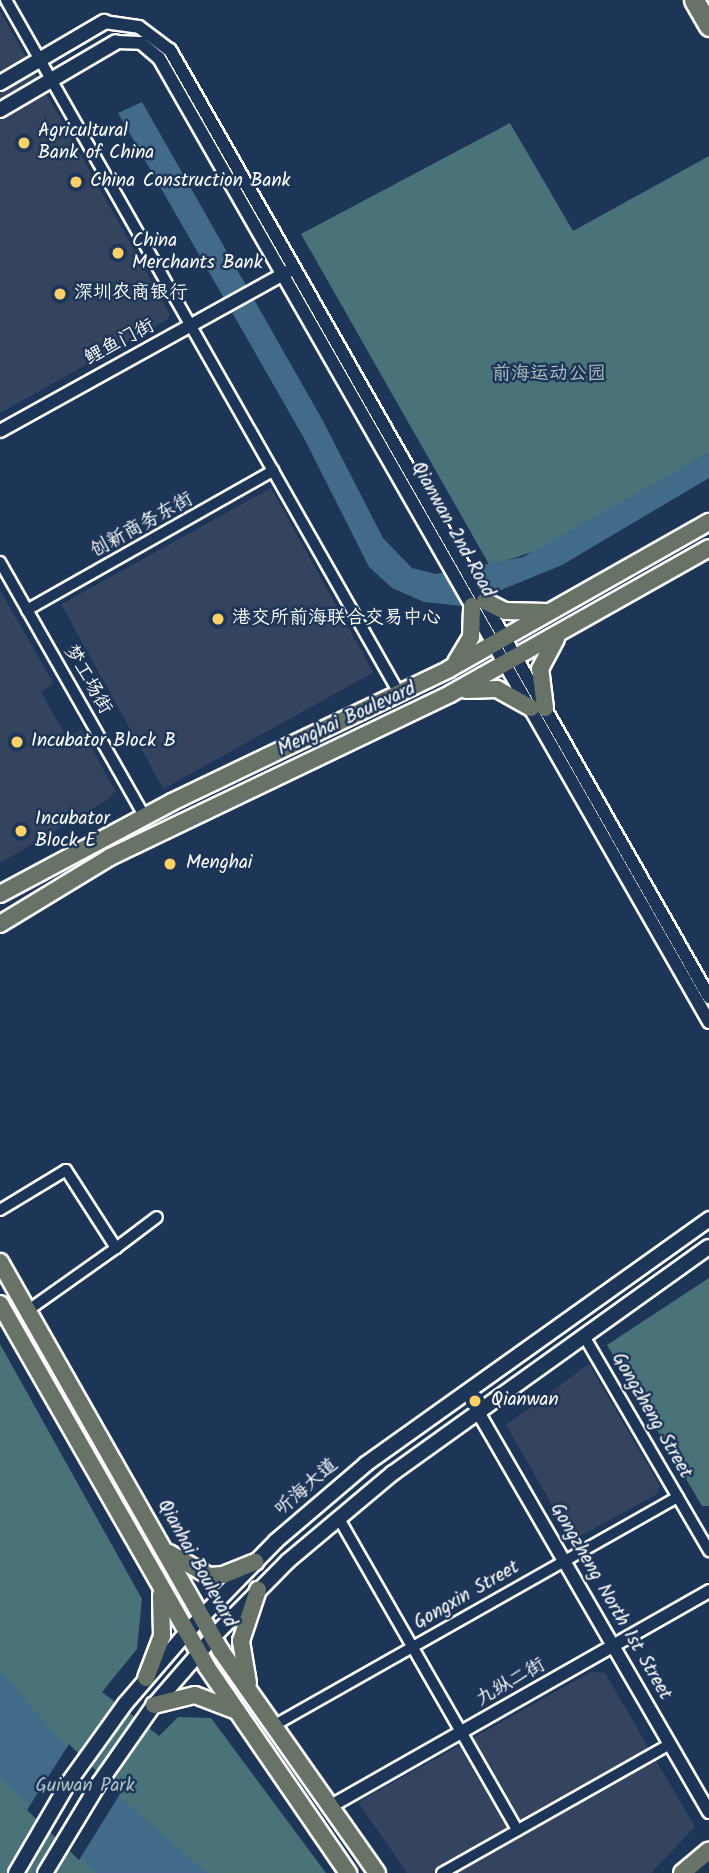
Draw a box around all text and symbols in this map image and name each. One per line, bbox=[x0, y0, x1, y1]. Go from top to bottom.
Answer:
place label: Agricultural Bank of China bbox=[38, 121, 154, 165]
marker: Agricultural Bank of China bbox=[16, 135, 32, 151]
place label: China Construction Bank bbox=[90, 171, 290, 193]
marker: China Construction Bank bbox=[68, 174, 84, 190]
place label: China Merchants Bank bbox=[132, 231, 263, 275]
marker: China Merchants Bank bbox=[110, 245, 126, 261]
place label: 深圳农商银行 bbox=[74, 283, 188, 305]
marker: 深圳农商银行 bbox=[52, 286, 68, 302]
street label: 鲤鱼门街 bbox=[81, 315, 159, 371]
park label: 前海运动公园 bbox=[492, 364, 606, 386]
street label: Qianwan 2nd Road bbox=[405, 458, 499, 602]
street label: 创新商务东街 bbox=[87, 488, 197, 564]
place label: 港交所前海联合交易中心 bbox=[232, 608, 441, 630]
marker: 港交所前海联合交易中心 bbox=[210, 611, 226, 627]
street label: 梦工场街 bbox=[58, 641, 116, 719]
street label: Menghai Boulevard bbox=[274, 678, 420, 762]
place label: Incubator Block B bbox=[31, 731, 176, 753]
marker: Incubator Block B bbox=[9, 734, 25, 750]
place label: Incubator Block E bbox=[35, 809, 110, 853]
marker: Incubator Block E bbox=[13, 823, 29, 839]
place label: Menghai bbox=[186, 853, 252, 875]
marker: Menghai bbox=[160, 854, 180, 874]
street label: Gongzheng Street bbox=[606, 1349, 696, 1483]
place label: Qianwan bbox=[491, 1390, 559, 1412]
marker: Qianwan bbox=[465, 1391, 485, 1411]
street label: 听海大道 bbox=[271, 1454, 343, 1522]
street label: Qianhai Boulevard bbox=[151, 1496, 241, 1632]
street label: Gongzheng North 1st Street bbox=[544, 1500, 676, 1704]
street label: Gongxin Street bbox=[410, 1557, 524, 1635]
street label: 九纵二街 bbox=[472, 1654, 550, 1712]
park label: Guiwan Park bbox=[35, 1776, 135, 1798]

